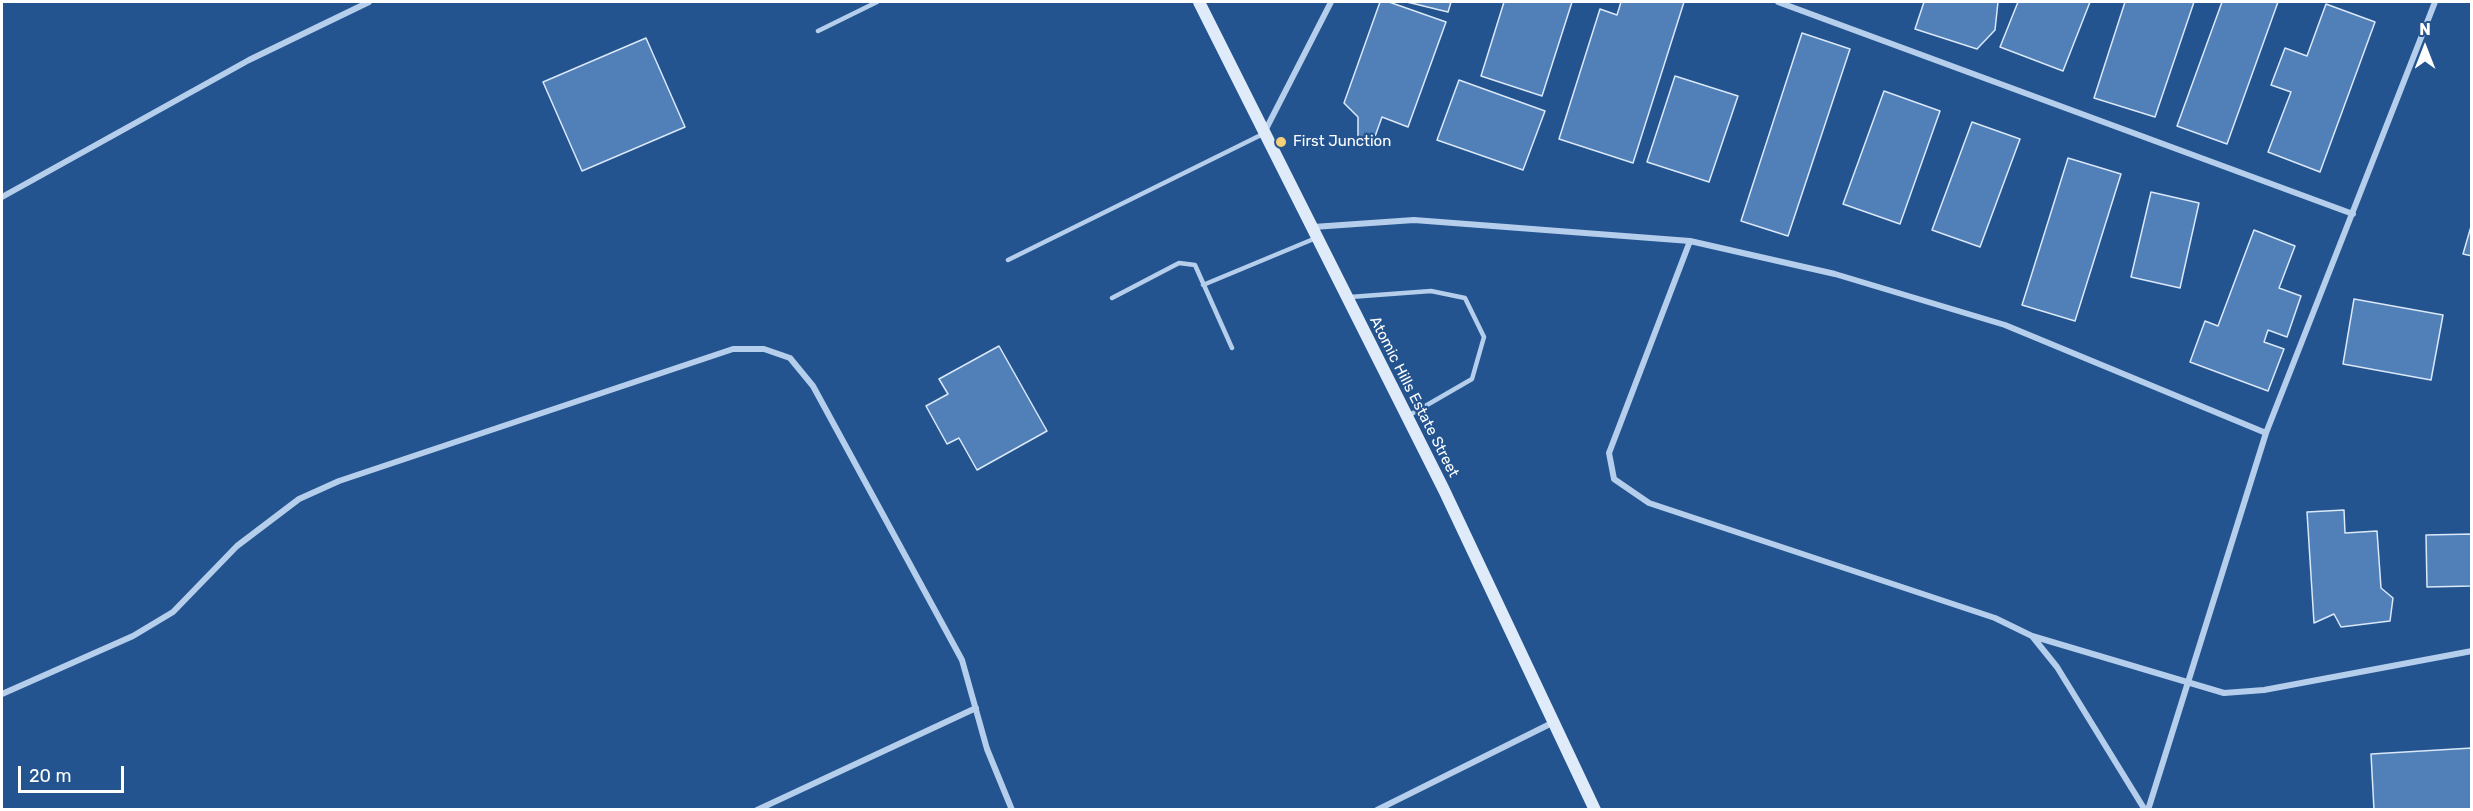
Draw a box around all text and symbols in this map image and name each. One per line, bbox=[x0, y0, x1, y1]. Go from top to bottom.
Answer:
north arrow bbox=[2395, 18, 2455, 78]
text: N bbox=[2419, 20, 2431, 39]
place label: First Junction bbox=[1293, 133, 1391, 151]
marker: First Junction bbox=[1274, 135, 1288, 149]
street label: Atomic Hills Estate Street bbox=[1366, 314, 1462, 480]
scale bar bbox=[21, 754, 128, 792]
text: 20 m bbox=[29, 765, 71, 787]

